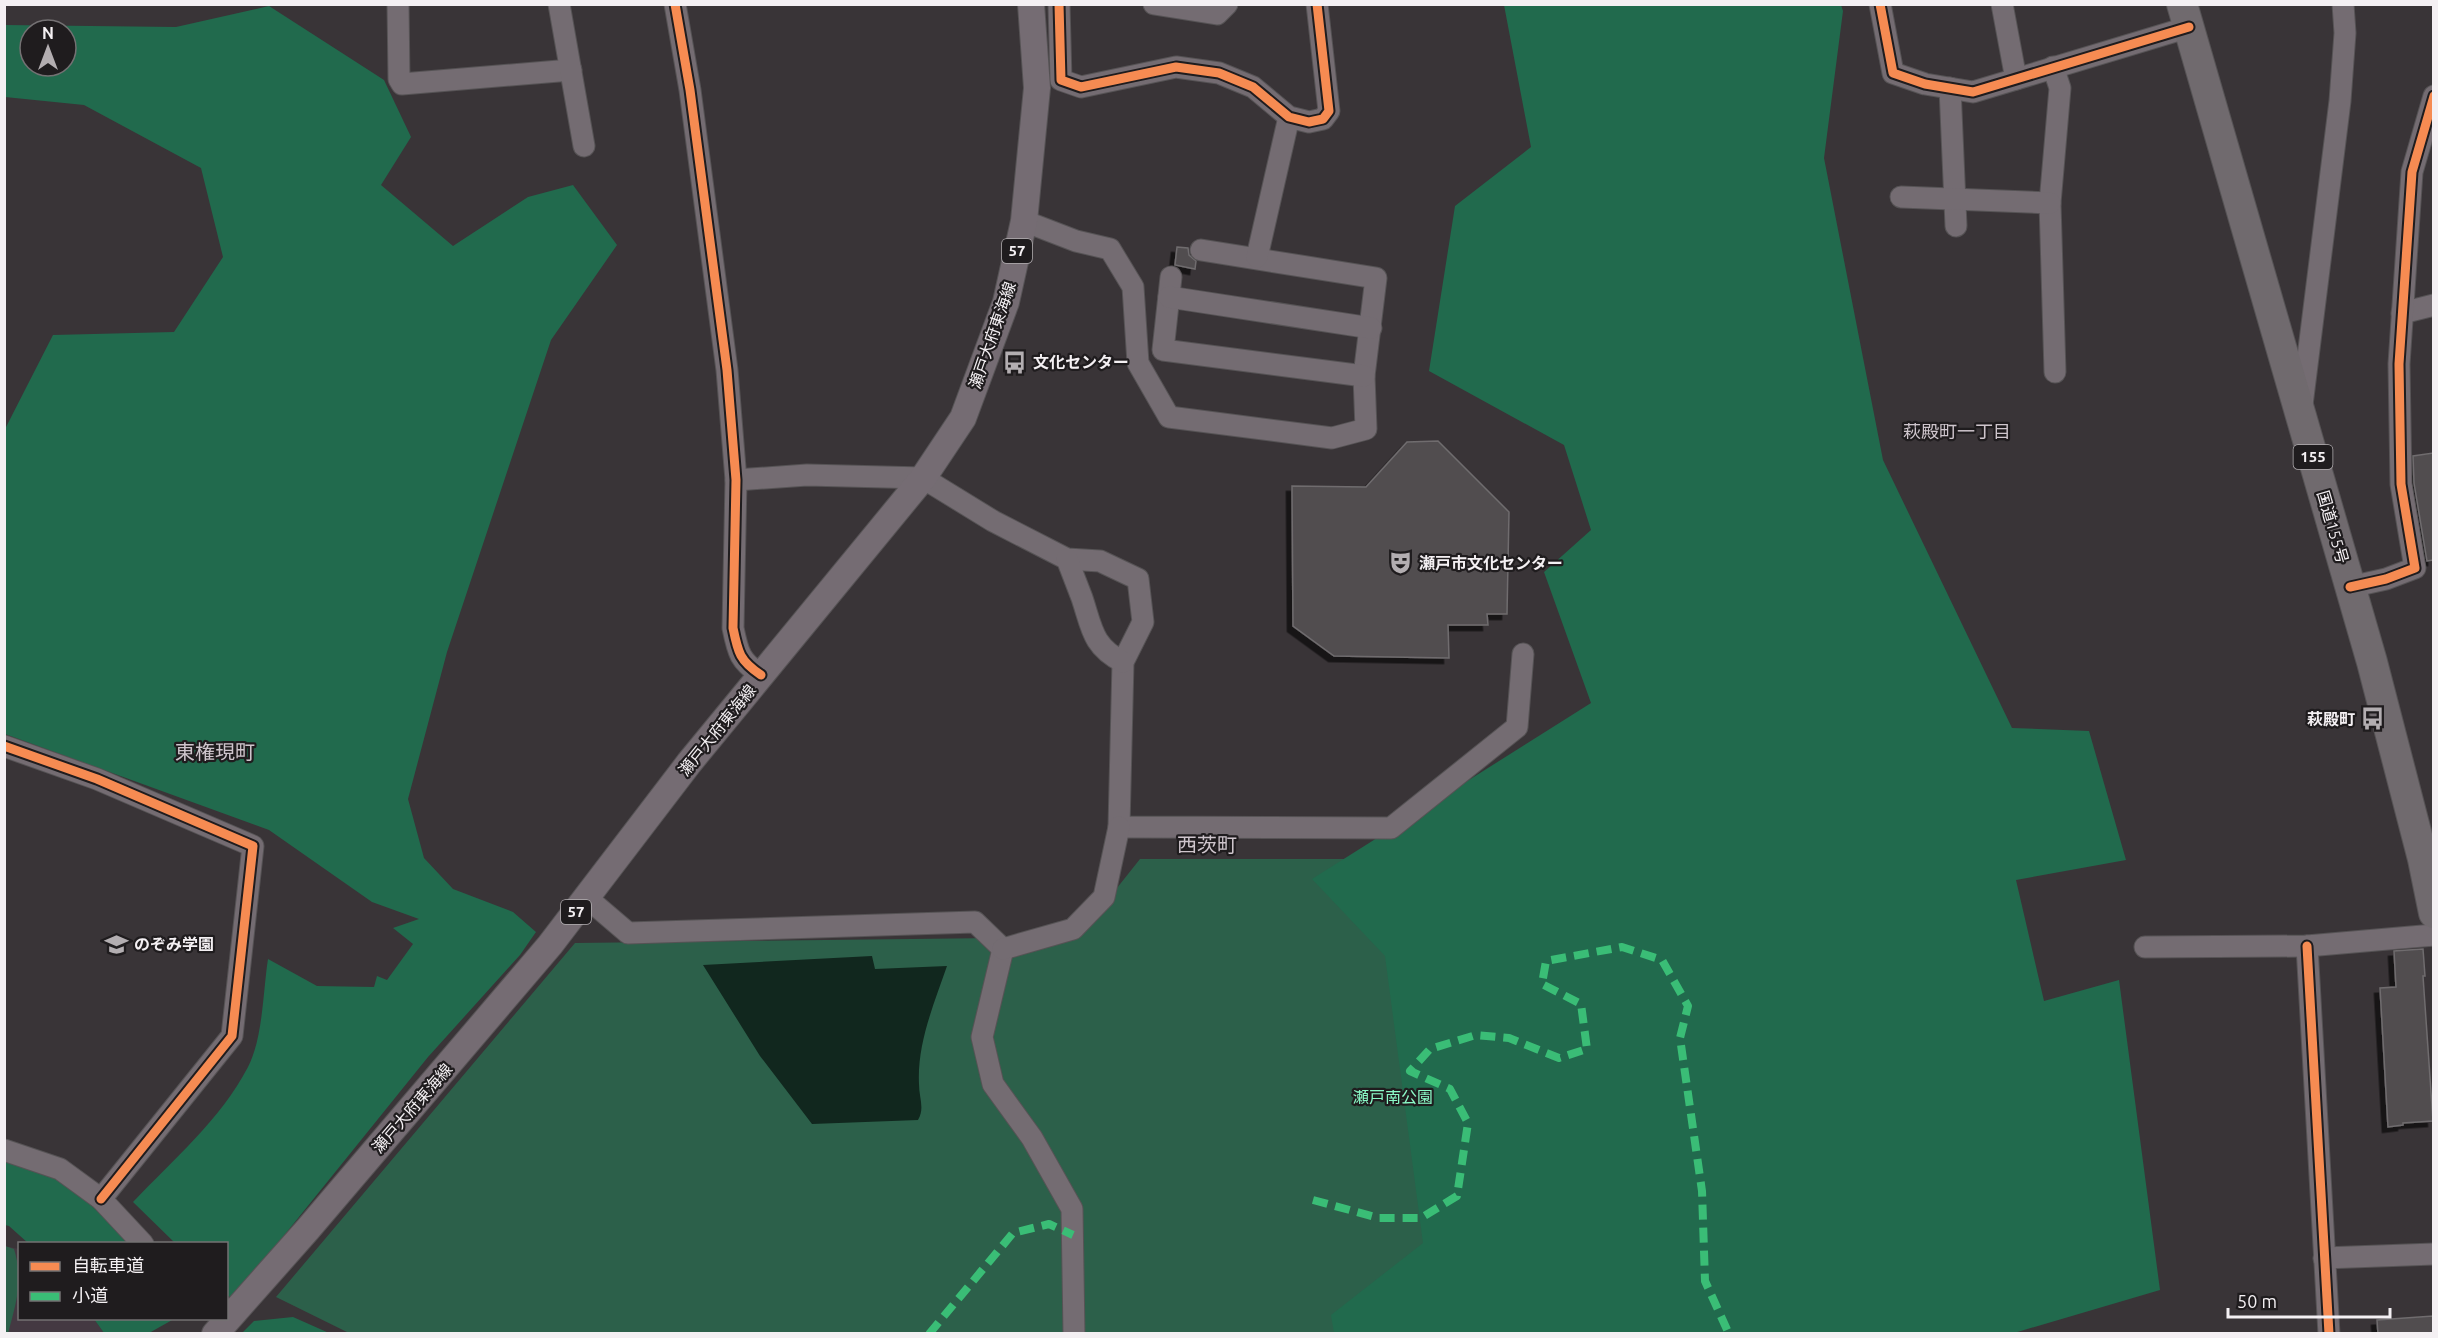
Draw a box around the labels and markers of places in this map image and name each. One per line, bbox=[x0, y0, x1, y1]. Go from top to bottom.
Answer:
bus stop icon: 文化センター bbox=[1002, 349, 1028, 375]
place label: 文化センター bbox=[1033, 353, 1129, 371]
theatre icon: 瀬戸市文化センター bbox=[1388, 550, 1414, 576]
place label: 瀬戸市文化センター bbox=[1419, 554, 1563, 572]
bus stop icon: 萩殿町 bbox=[2360, 706, 2386, 732]
place label: 萩殿町 bbox=[2307, 710, 2355, 728]
school or university icon: のぞみ学園 bbox=[103, 931, 129, 957]
place label: のぞみ学園 bbox=[134, 935, 214, 953]

